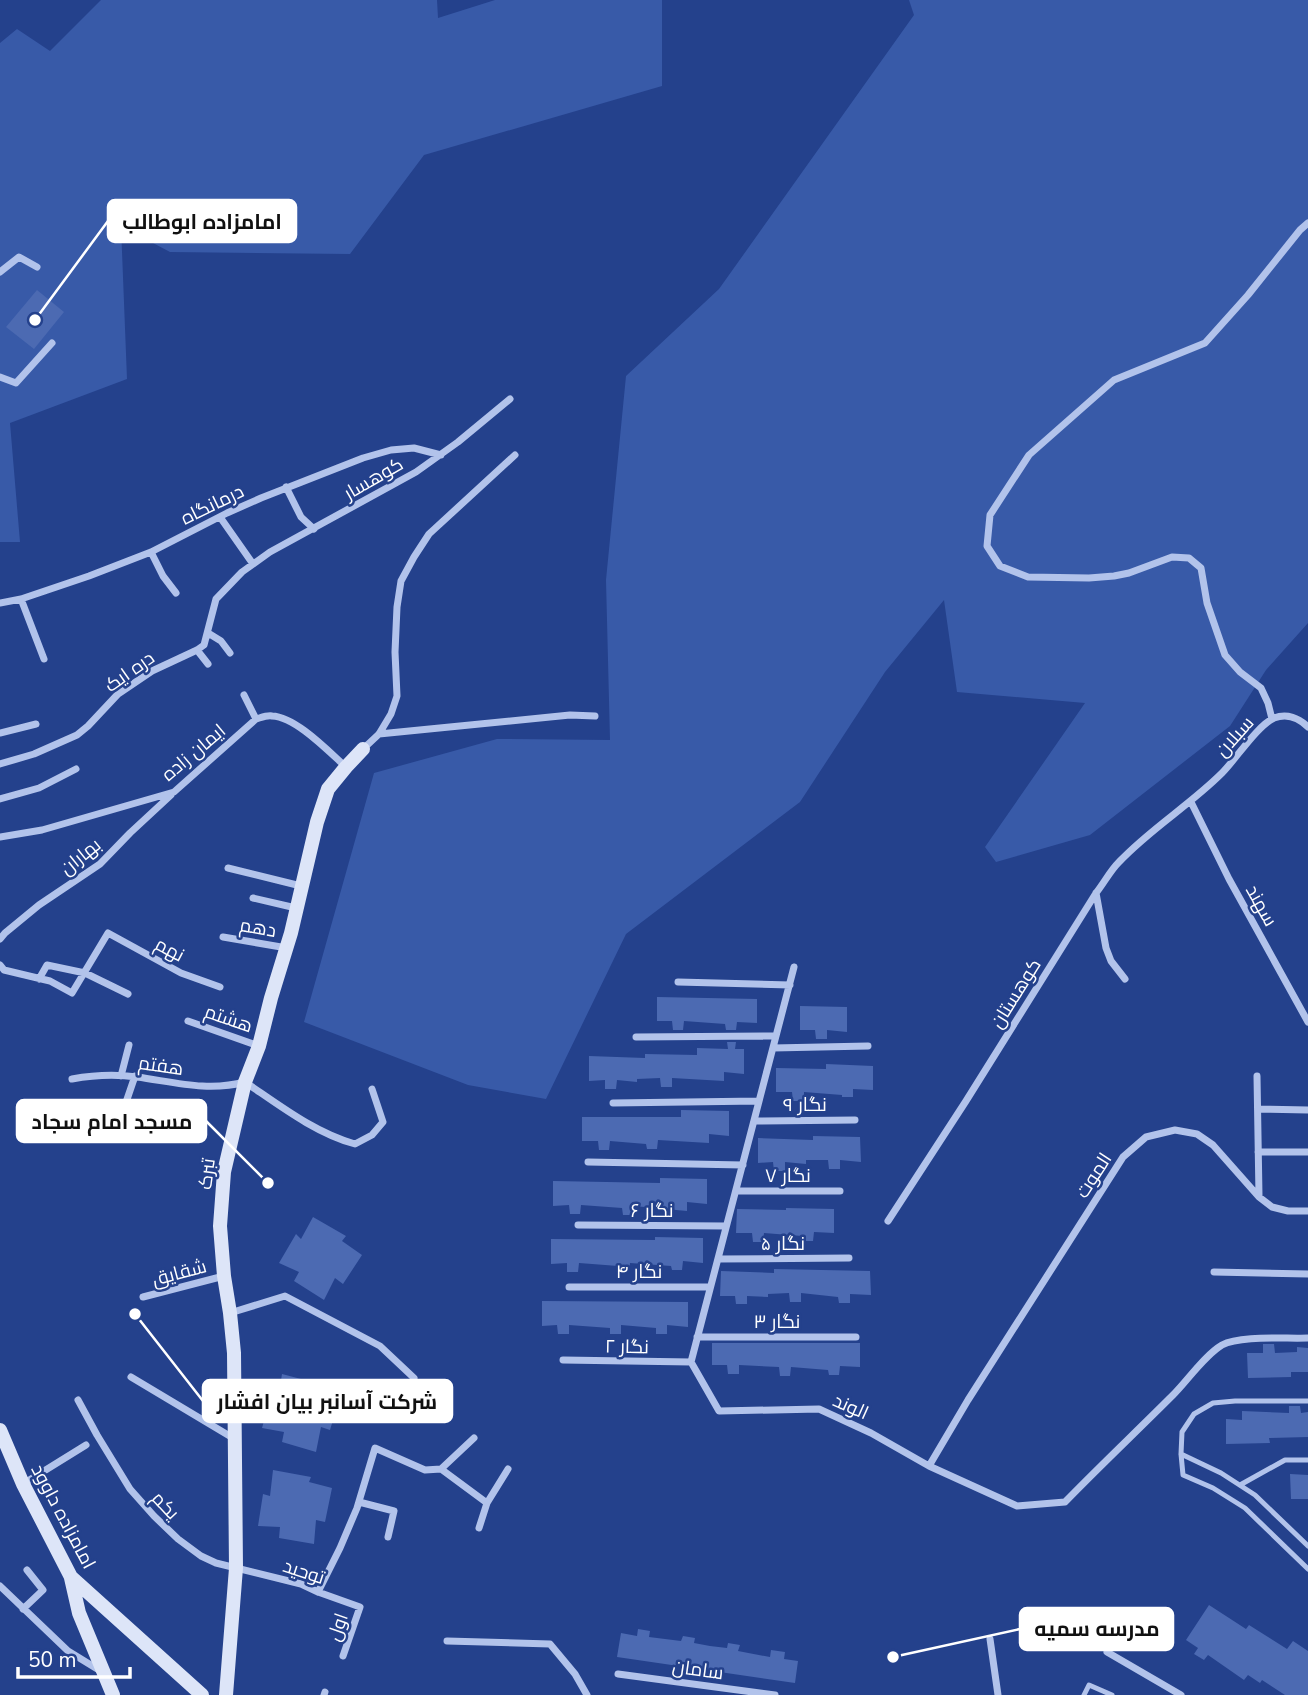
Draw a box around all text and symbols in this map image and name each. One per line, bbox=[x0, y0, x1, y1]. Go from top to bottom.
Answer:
callout: امامزاده ابوطالب bbox=[108, 200, 296, 242]
text: امامزاده ابوطالب bbox=[122, 208, 282, 236]
street label: کوهسار bbox=[338, 451, 408, 507]
street label: درمانگاه bbox=[177, 478, 248, 531]
street label: دره ایک bbox=[99, 645, 160, 698]
street label: سبلان bbox=[1209, 711, 1260, 763]
street label: ایمان زاده bbox=[156, 718, 231, 787]
street label: بهاران bbox=[55, 832, 107, 881]
street label: سهند bbox=[1239, 880, 1283, 931]
street label: دهم bbox=[237, 912, 278, 944]
street label: نهم bbox=[150, 931, 189, 968]
street label: کوهستان bbox=[984, 953, 1048, 1034]
street label: هشتم bbox=[201, 999, 256, 1039]
street label: هفتم bbox=[137, 1050, 185, 1082]
street label: نگار ۹ bbox=[783, 1092, 827, 1118]
callout: مسجد امام سجاد bbox=[17, 1100, 206, 1142]
text: مسجد امام سجاد bbox=[32, 1108, 192, 1136]
street label: الموت bbox=[1070, 1148, 1118, 1203]
street label: تبرک bbox=[192, 1157, 222, 1191]
street label: نگار ۷ bbox=[765, 1163, 811, 1189]
street label: نگار ۶ bbox=[630, 1198, 674, 1224]
street label: نگار ۵ bbox=[761, 1231, 805, 1257]
street label: شقایق bbox=[149, 1253, 209, 1293]
street label: نگار ۴ bbox=[616, 1259, 662, 1285]
street label: نگار ۳ bbox=[754, 1309, 800, 1335]
street label: نگار ۲ bbox=[605, 1334, 649, 1360]
callout: شرکت آسانبر بیان افشار bbox=[203, 1380, 452, 1422]
text: شرکت آسانبر بیان افشار bbox=[216, 1388, 437, 1416]
street label: الوند bbox=[829, 1388, 873, 1426]
street label: امامزاده داوود bbox=[25, 1459, 102, 1573]
street label: یکم bbox=[145, 1486, 185, 1526]
street label: توحید bbox=[280, 1553, 328, 1591]
callout: مدرسه سمیه bbox=[1020, 1608, 1173, 1650]
street label: اول bbox=[321, 1610, 355, 1645]
text: مدرسه سمیه bbox=[1034, 1615, 1160, 1643]
scale bar bbox=[18, 1636, 130, 1680]
text: 50 m bbox=[28, 1646, 77, 1674]
street label: سامان bbox=[670, 1654, 725, 1686]

